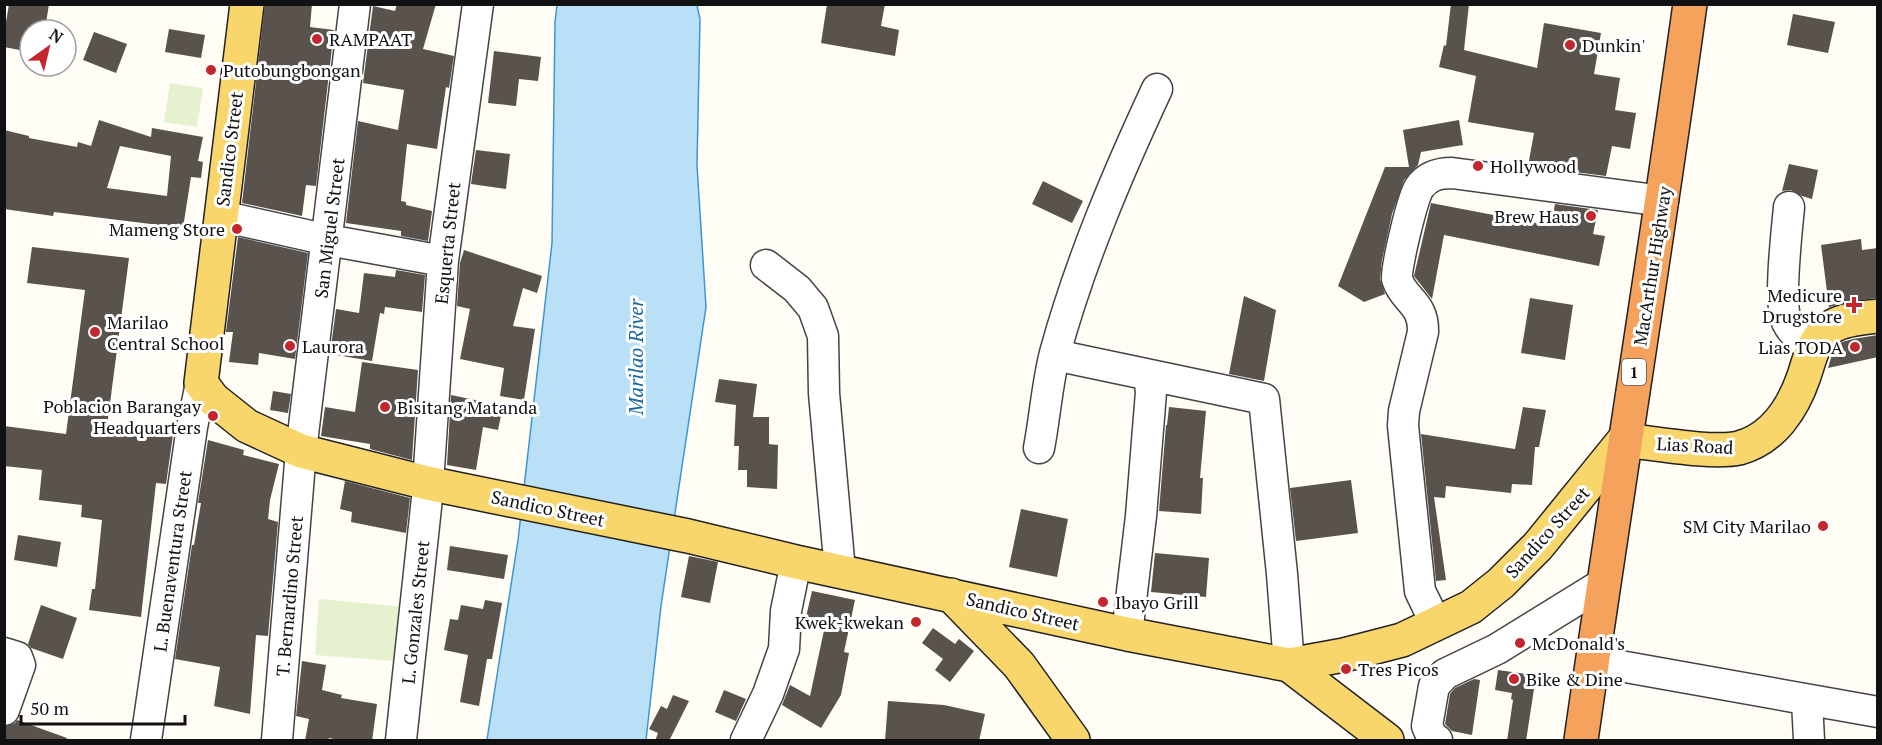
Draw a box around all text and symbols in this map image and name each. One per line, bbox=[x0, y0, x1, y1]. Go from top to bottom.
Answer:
north arrow bbox=[18, 18, 78, 78]
text: N bbox=[45, 23, 68, 48]
place label: RAMPAAT bbox=[329, 27, 412, 51]
marker: RAMPAAT bbox=[310, 32, 324, 46]
place label: Dunkin' bbox=[1582, 33, 1645, 57]
marker: Dunkin' bbox=[1563, 38, 1577, 52]
place label: Putobungbongan bbox=[223, 58, 361, 82]
marker: Putobungbongan bbox=[204, 63, 218, 77]
street label: Sandico Street bbox=[210, 90, 248, 208]
place label: Hollywood bbox=[1490, 154, 1576, 178]
street label: San Miguel Street bbox=[308, 156, 350, 300]
marker: Hollywood bbox=[1471, 159, 1485, 173]
street label: Esquerta Street bbox=[429, 180, 465, 305]
street label: MacArthur Highway bbox=[1628, 184, 1677, 347]
place label: Brew Haus bbox=[1494, 204, 1579, 228]
marker: Brew Haus bbox=[1584, 209, 1598, 223]
place label: Mameng Store bbox=[109, 217, 225, 241]
marker: Mameng Store bbox=[230, 222, 244, 236]
place label: Medicure Drugstore bbox=[1762, 283, 1842, 328]
water label: Marilao River bbox=[622, 298, 649, 416]
marker: Medicure Drugstore bbox=[1847, 298, 1861, 312]
place label: Marilao Central School bbox=[107, 310, 224, 355]
marker: Marilao Central School bbox=[88, 325, 102, 339]
place label: Laurora bbox=[302, 334, 364, 358]
place label: Lias TODA bbox=[1758, 335, 1844, 359]
marker: Laurora bbox=[283, 339, 297, 353]
marker: Lias TODA bbox=[1848, 340, 1862, 354]
road number: 1 bbox=[1622, 359, 1646, 385]
place label: Poblacion Barangay Headquarters bbox=[43, 394, 202, 439]
place label: Bisitang Matanda bbox=[397, 395, 537, 419]
marker: Bisitang Matanda bbox=[378, 400, 392, 414]
marker: Poblacion Barangay Headquarters bbox=[206, 409, 220, 423]
street label: Lias Road bbox=[1656, 431, 1734, 459]
street label: L. Buenaventura Street bbox=[147, 469, 197, 653]
street label: Sandico Street bbox=[1500, 481, 1595, 583]
street label: Sandico Street bbox=[489, 484, 607, 532]
street label: T. Bernardino Street bbox=[270, 514, 308, 677]
place label: SM City Marilao bbox=[1683, 514, 1811, 538]
marker: SM City Marilao bbox=[1816, 519, 1830, 533]
street label: L. Gonzales Street bbox=[396, 539, 434, 685]
street label: Sandico Street bbox=[964, 586, 1082, 636]
place label: Ibayo Grill bbox=[1115, 590, 1199, 614]
marker: Ibayo Grill bbox=[1096, 595, 1110, 609]
place label: Kwek-kwekan bbox=[795, 610, 904, 634]
marker: Kwek-kwekan bbox=[909, 615, 923, 629]
place label: McDonald's bbox=[1532, 631, 1625, 655]
marker: McDonald's bbox=[1513, 636, 1527, 650]
place label: Tres Picos bbox=[1358, 657, 1439, 681]
marker: Tres Picos bbox=[1339, 662, 1353, 676]
place label: Bike & Dine bbox=[1526, 667, 1623, 691]
marker: Bike & Dine bbox=[1507, 672, 1521, 686]
scale bar bbox=[21, 688, 184, 726]
text: 50 m bbox=[30, 696, 70, 720]

